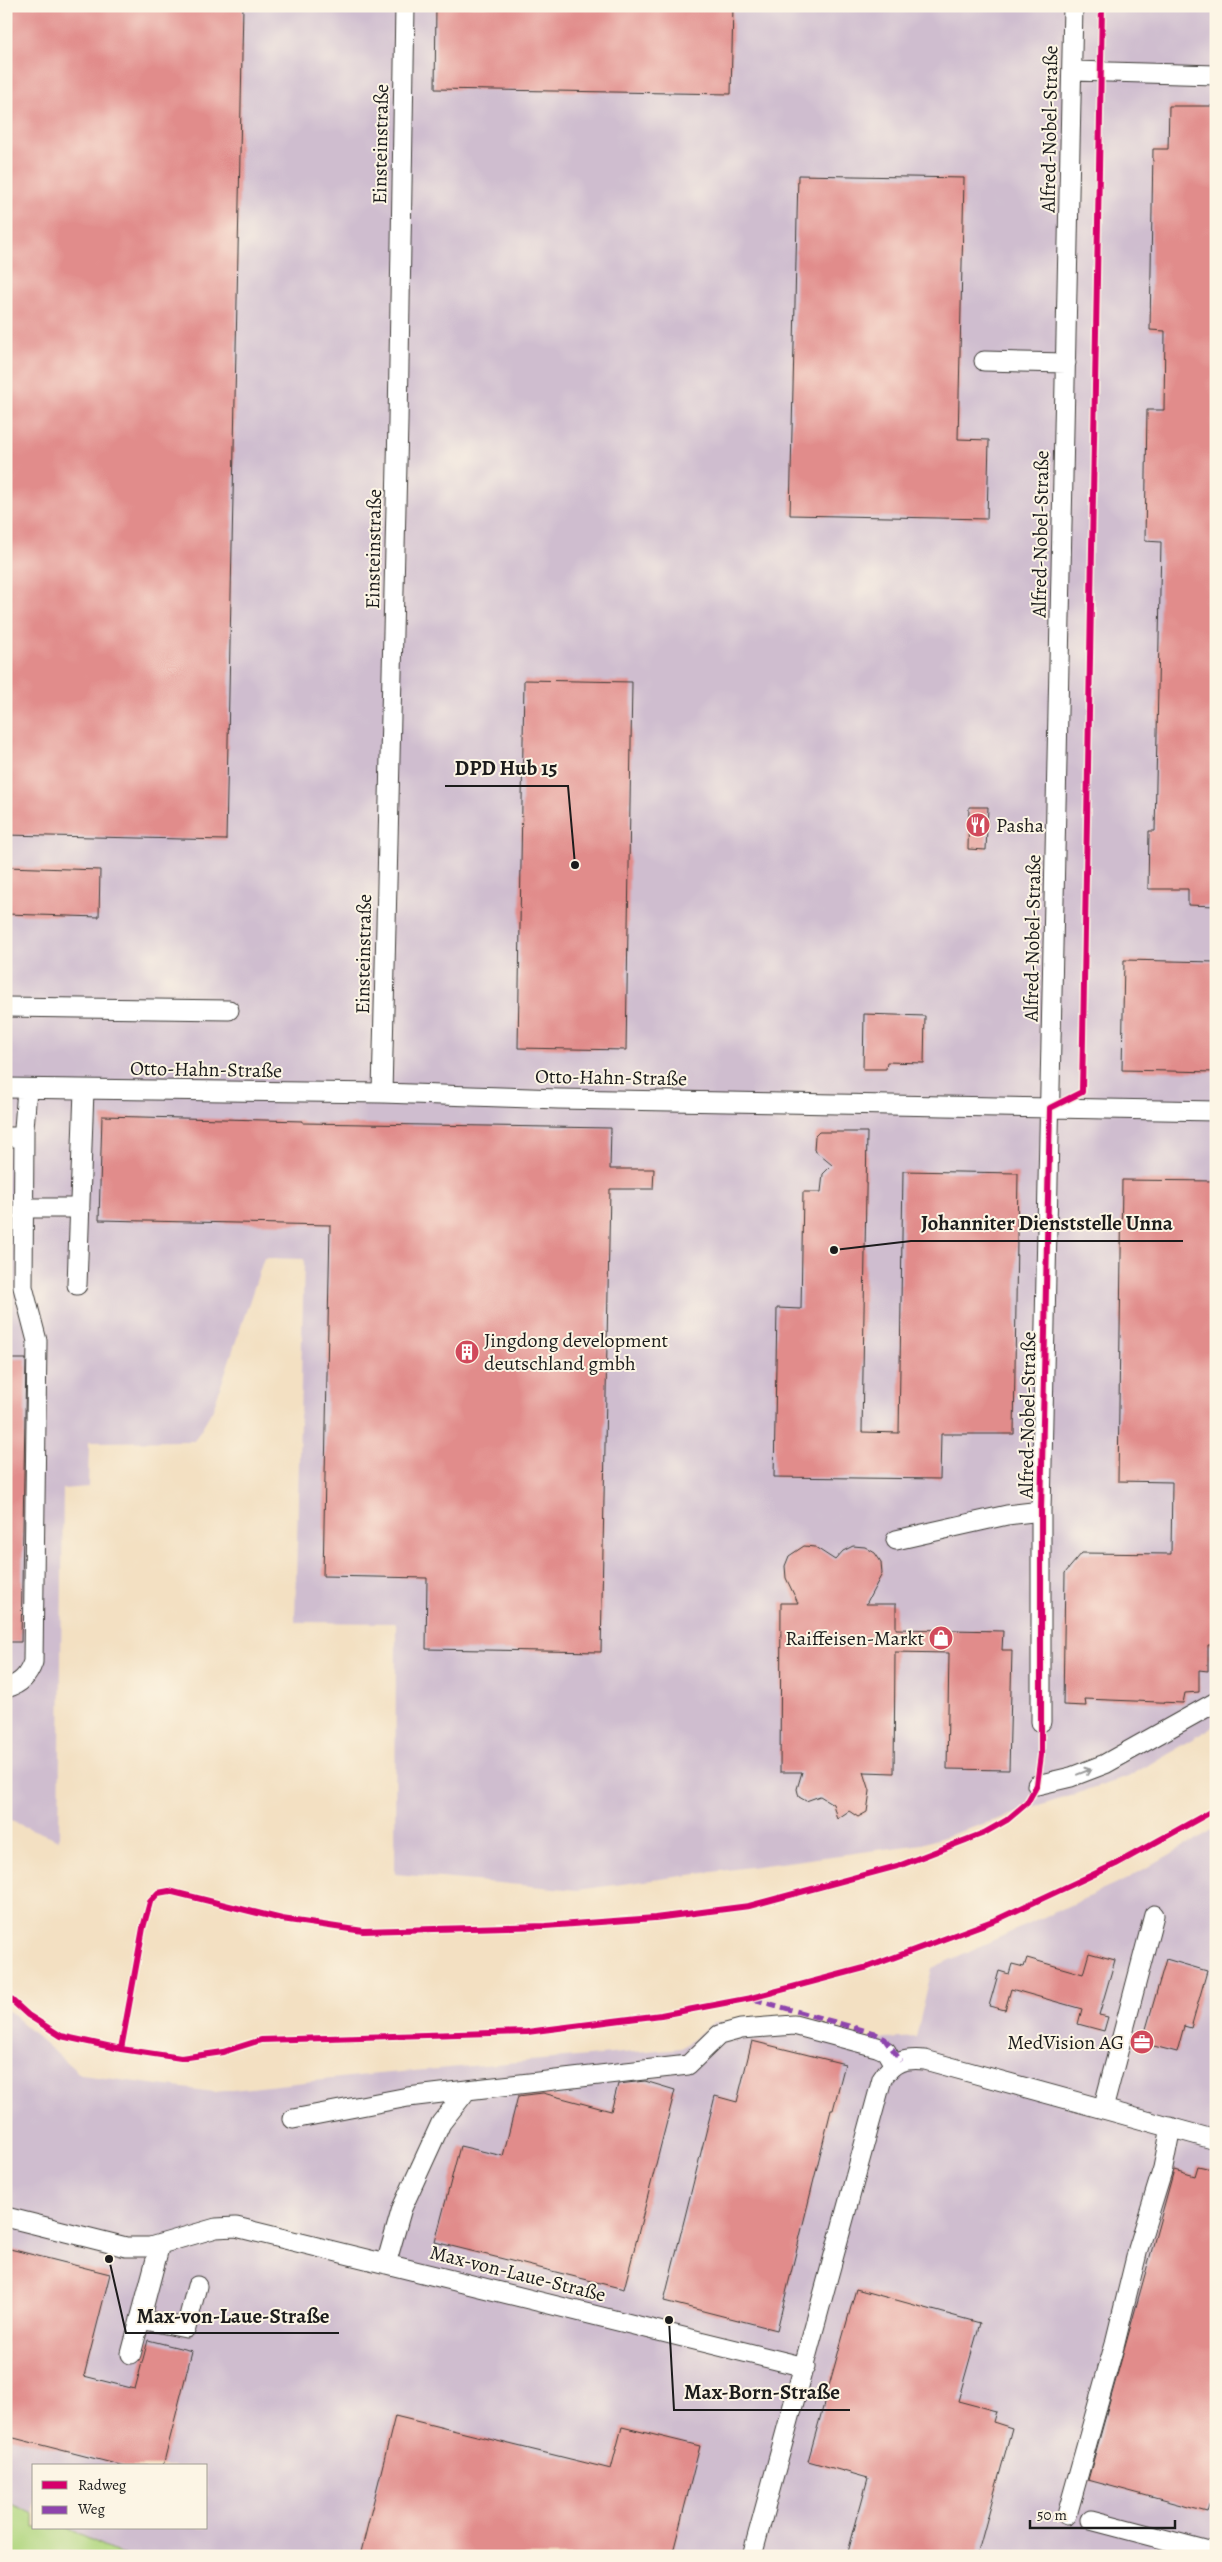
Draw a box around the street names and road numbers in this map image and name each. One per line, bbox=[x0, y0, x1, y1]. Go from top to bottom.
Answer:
street label: Alfred-Nobel-Straße bbox=[1035, 45, 1064, 214]
street label: Einsteinstraße bbox=[366, 84, 395, 204]
street label: Alfred-Nobel-Straße bbox=[1026, 450, 1055, 619]
street label: Einsteinstraße bbox=[359, 489, 388, 609]
street label: Alfred-Nobel-Straße bbox=[1018, 854, 1047, 1023]
street label: Einsteinstraße bbox=[349, 894, 378, 1014]
street label: Otto-Hahn-Straße bbox=[130, 1055, 282, 1084]
street label: Otto-Hahn-Straße bbox=[535, 1063, 687, 1092]
street label: Alfred-Nobel-Straße bbox=[1013, 1331, 1042, 1500]
street label: Max-von-Laue-Straße bbox=[427, 2239, 609, 2308]

